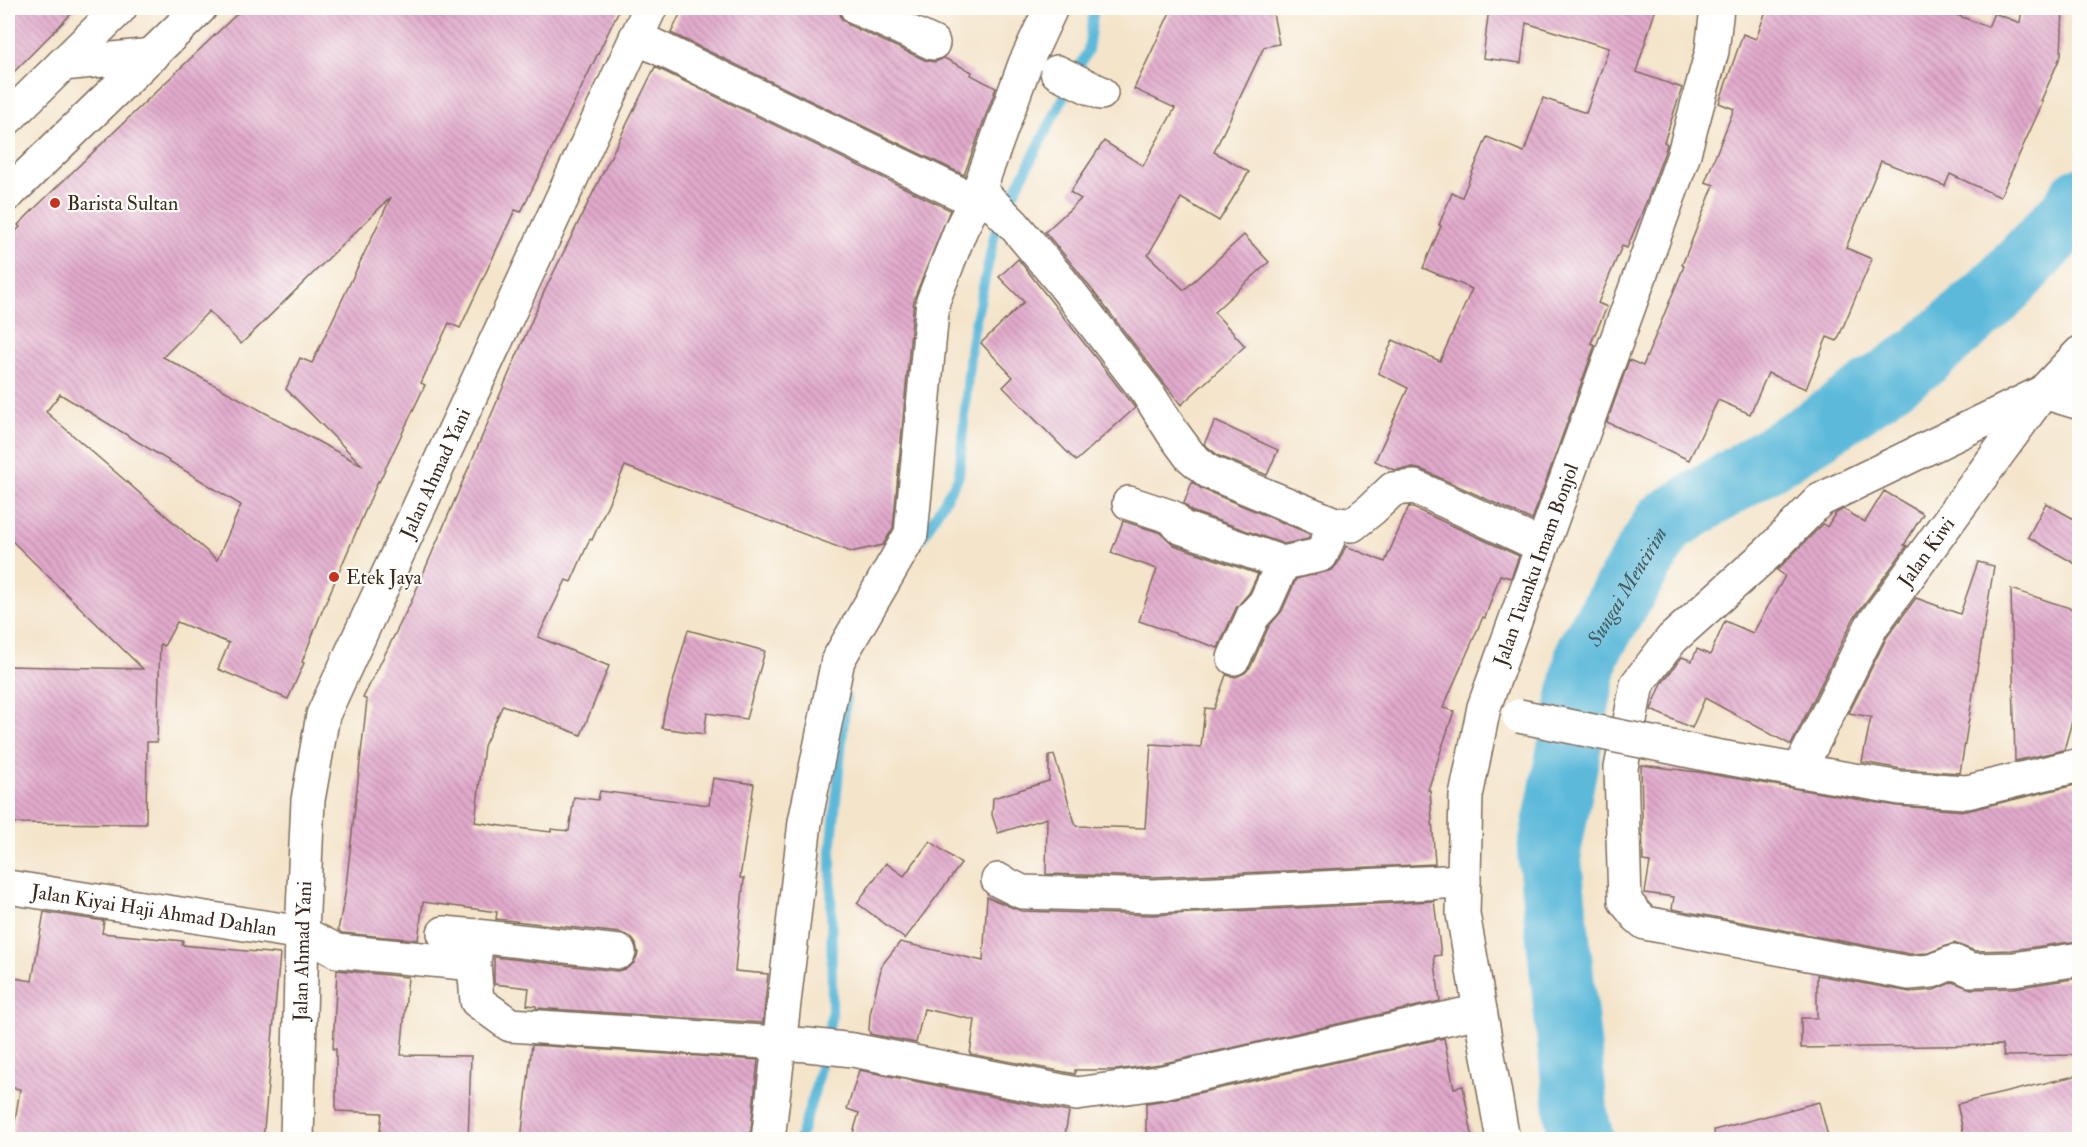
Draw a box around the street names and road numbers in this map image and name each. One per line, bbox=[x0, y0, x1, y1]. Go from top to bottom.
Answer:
street label: Jalan Ahmad Yani bbox=[394, 404, 476, 543]
street label: Jalan Tuanku Imam Bonjol bbox=[1487, 460, 1584, 670]
street label: Jalan Kiwi bbox=[1891, 512, 1960, 593]
street label: Jalan Kiyai Haji Ahmad Dahlan bbox=[29, 878, 279, 941]
street label: Jalan Ahmad Yani bbox=[287, 880, 317, 1023]

